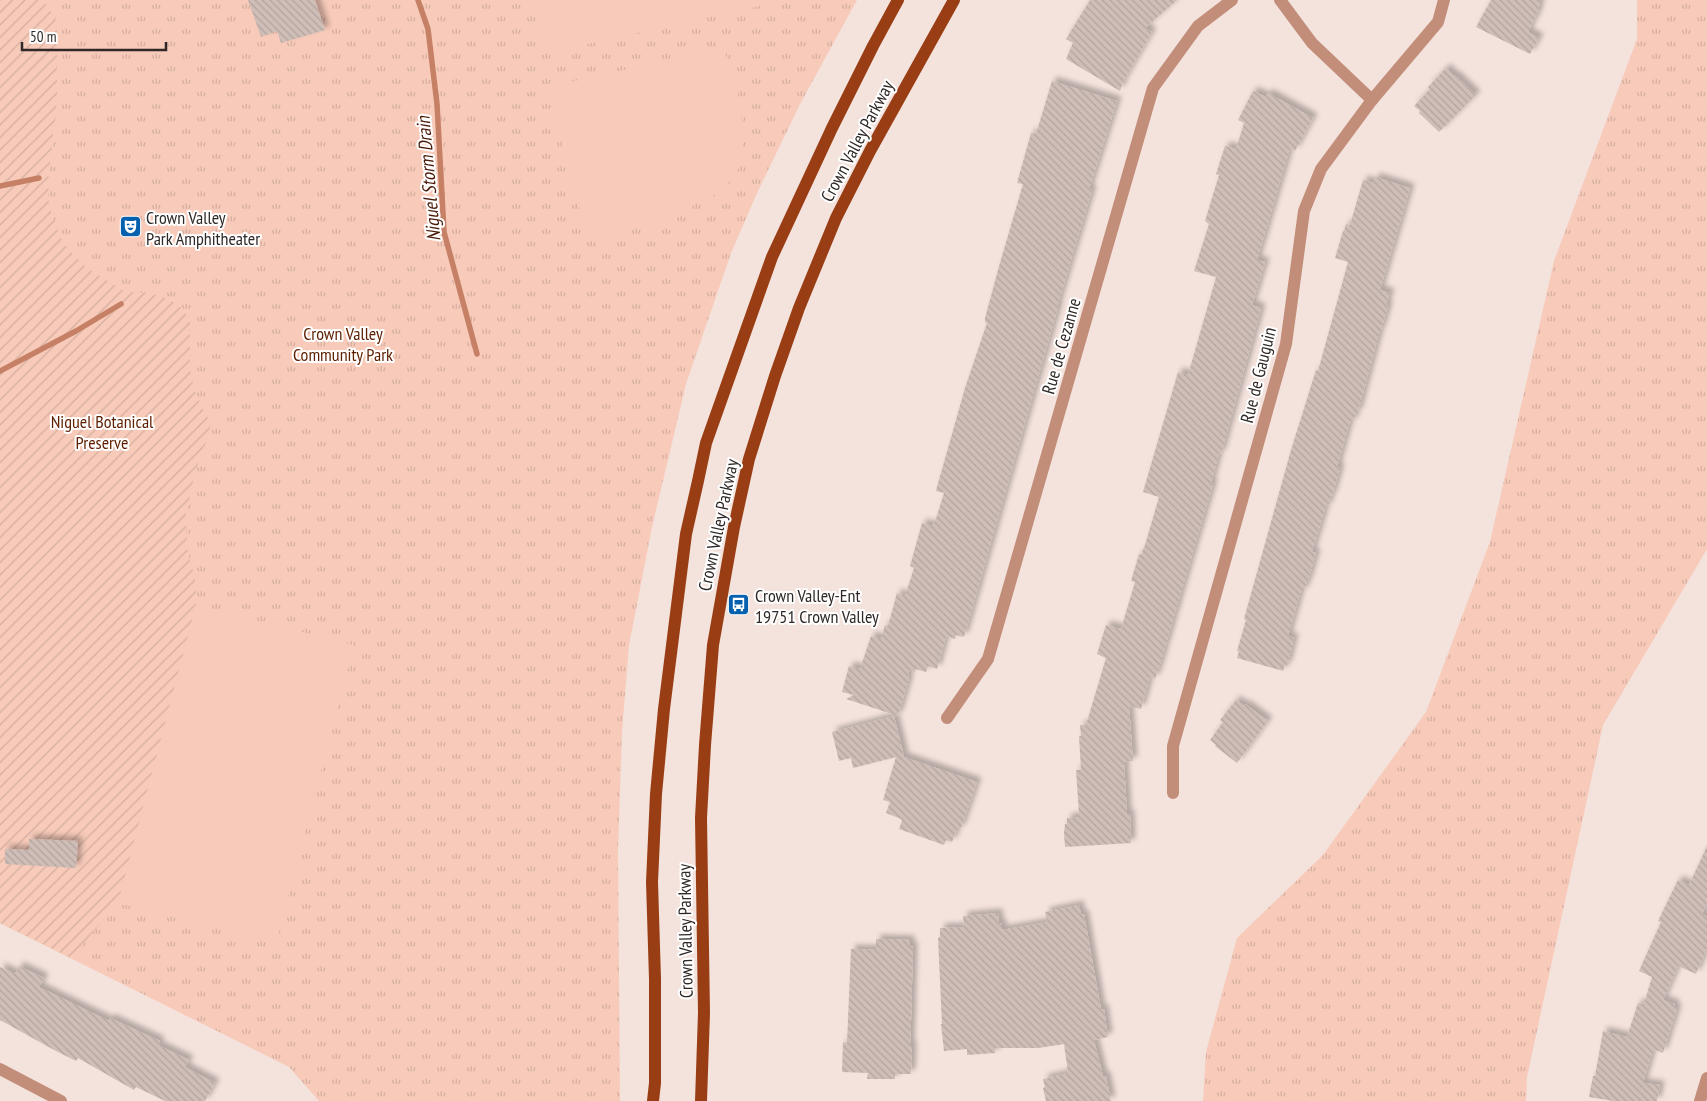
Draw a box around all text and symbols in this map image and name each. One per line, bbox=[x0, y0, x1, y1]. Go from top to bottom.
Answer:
scale bar bbox=[22, 20, 166, 52]
text: 50 m bbox=[30, 27, 56, 46]
street label: Crown Valley Parkway bbox=[815, 76, 899, 206]
water label: Niguel Storm Drain bbox=[410, 114, 445, 242]
place label: Crown Valley Park Amphitheater bbox=[146, 206, 260, 250]
theatre icon: Crown Valley Park Amphitheater bbox=[118, 215, 142, 239]
street label: Rue de Cezanne bbox=[1036, 295, 1086, 397]
park label: Crown Valley Community Park bbox=[293, 322, 393, 366]
street label: Rue de Gauguin bbox=[1235, 325, 1281, 425]
park label: Niguel Botanical Preserve bbox=[51, 410, 154, 454]
street label: Crown Valley Parkway bbox=[693, 457, 743, 593]
place label: Crown Valley-Ent 19751 Crown Valley bbox=[755, 584, 879, 628]
bus stop icon: Crown Valley-Ent 19751 Crown Valley bbox=[727, 593, 751, 617]
street label: Crown Valley Parkway bbox=[672, 863, 698, 998]

